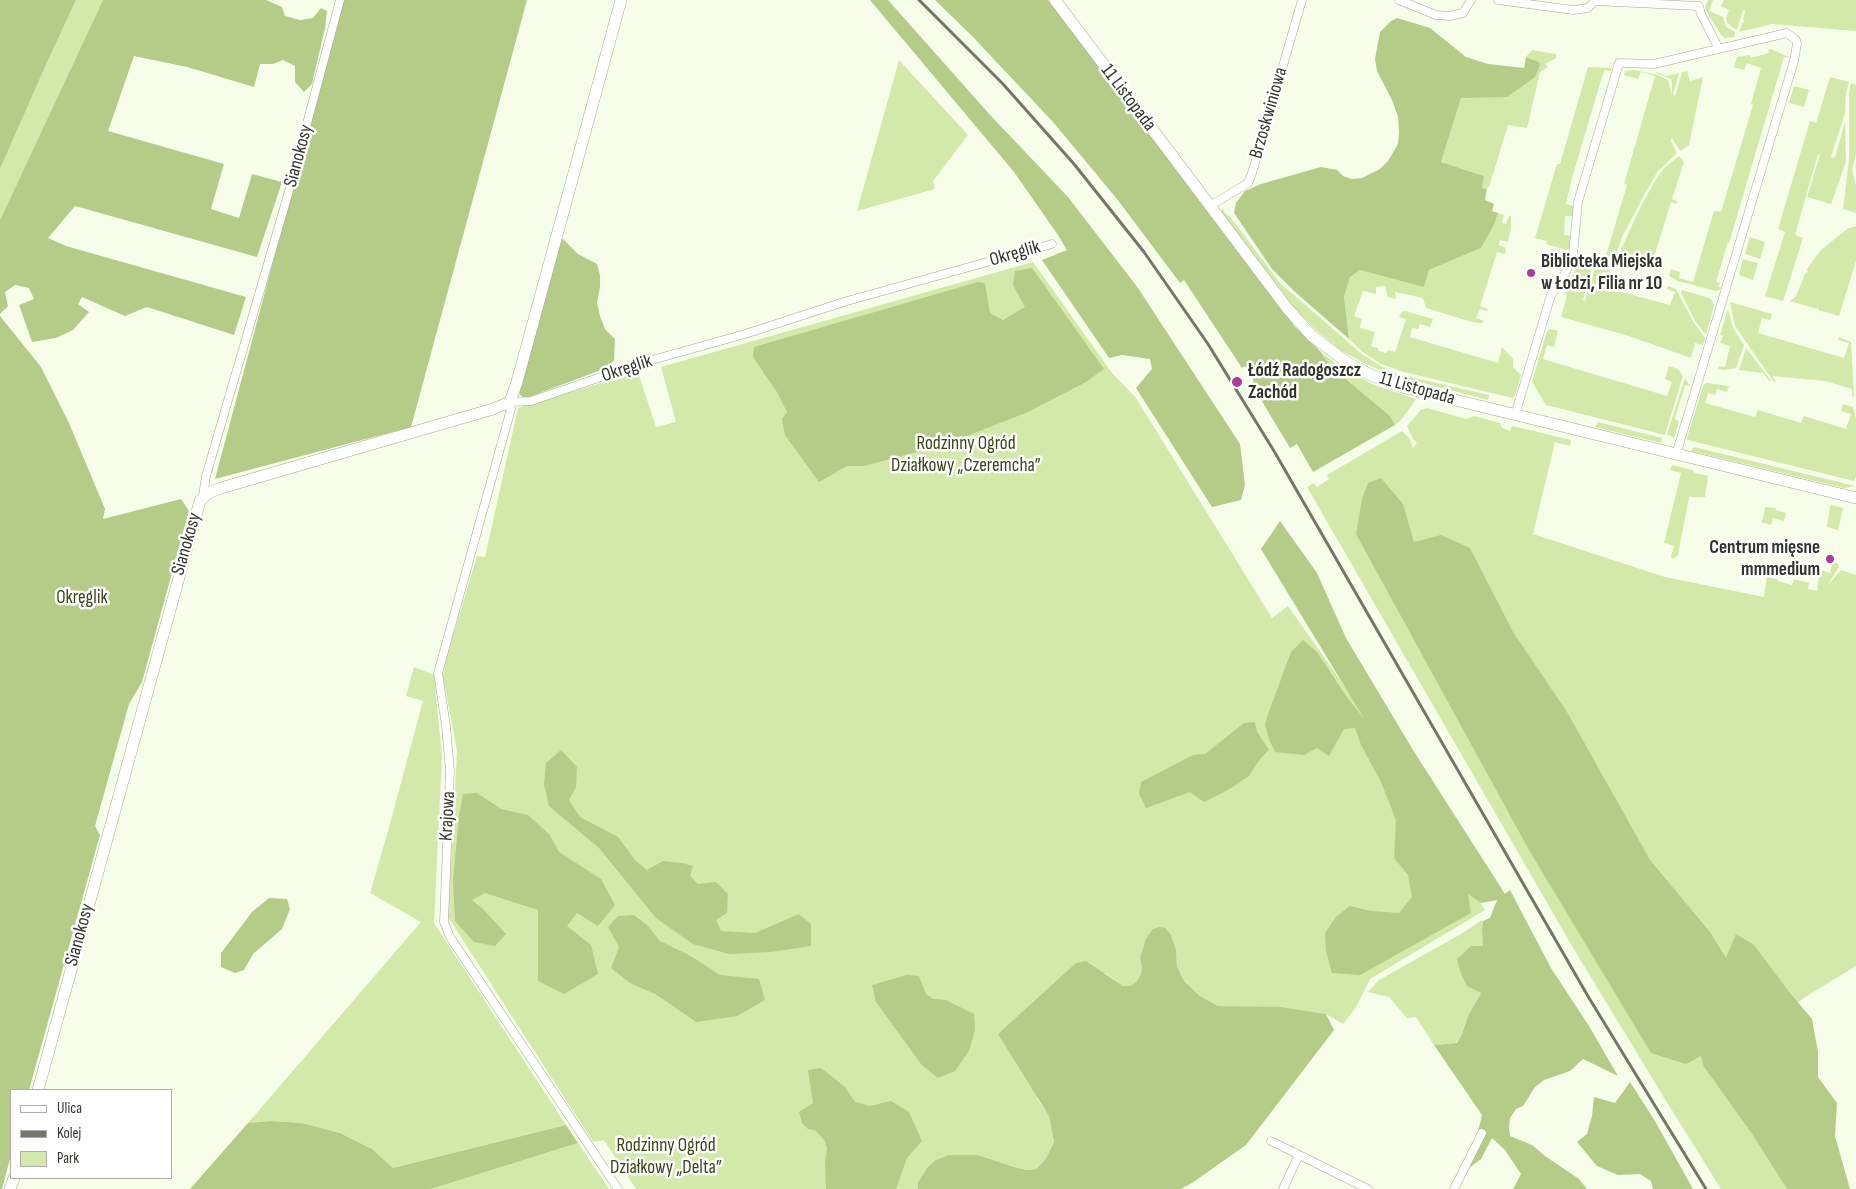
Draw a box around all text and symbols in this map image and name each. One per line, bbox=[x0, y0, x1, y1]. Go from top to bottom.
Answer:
street label: 11 Listopada bbox=[1096, 60, 1160, 136]
street label: Brzoskwiniowa bbox=[1245, 65, 1293, 161]
street label: Sianokosy bbox=[280, 122, 318, 190]
street label: Okręglik bbox=[987, 236, 1043, 272]
place label: Biblioteka Miejska w Łodzi, Filia nr 10 bbox=[1541, 251, 1662, 295]
marker: Biblioteka Miejska w Łodzi, Filia nr 10 bbox=[1525, 267, 1537, 279]
street label: Okręglik bbox=[599, 350, 655, 388]
place label: Łódź Radogoszcz Zachód bbox=[1248, 360, 1361, 404]
street label: 11 Listopada bbox=[1377, 367, 1457, 411]
marker: Łódź Radogoszcz Zachód bbox=[1230, 375, 1244, 389]
park label: Rodzinny Ogród Działkowy „Czeremcha” bbox=[891, 433, 1041, 477]
street label: Sianokosy bbox=[167, 510, 207, 578]
place label: Centrum mięsne mmmedium bbox=[1709, 537, 1820, 581]
marker: Centrum mięsne mmmedium bbox=[1824, 553, 1836, 565]
park label: Okręglik bbox=[56, 587, 108, 609]
street label: Krajowa bbox=[435, 790, 461, 842]
street label: Sianokosy bbox=[61, 901, 99, 969]
legend bbox=[10, 1089, 172, 1179]
text: Ulica bbox=[57, 1099, 82, 1118]
text: Kolej bbox=[57, 1124, 81, 1143]
park label: Rodzinny Ogród Działkowy „Delta” bbox=[610, 1135, 722, 1179]
text: Park bbox=[57, 1149, 79, 1168]

